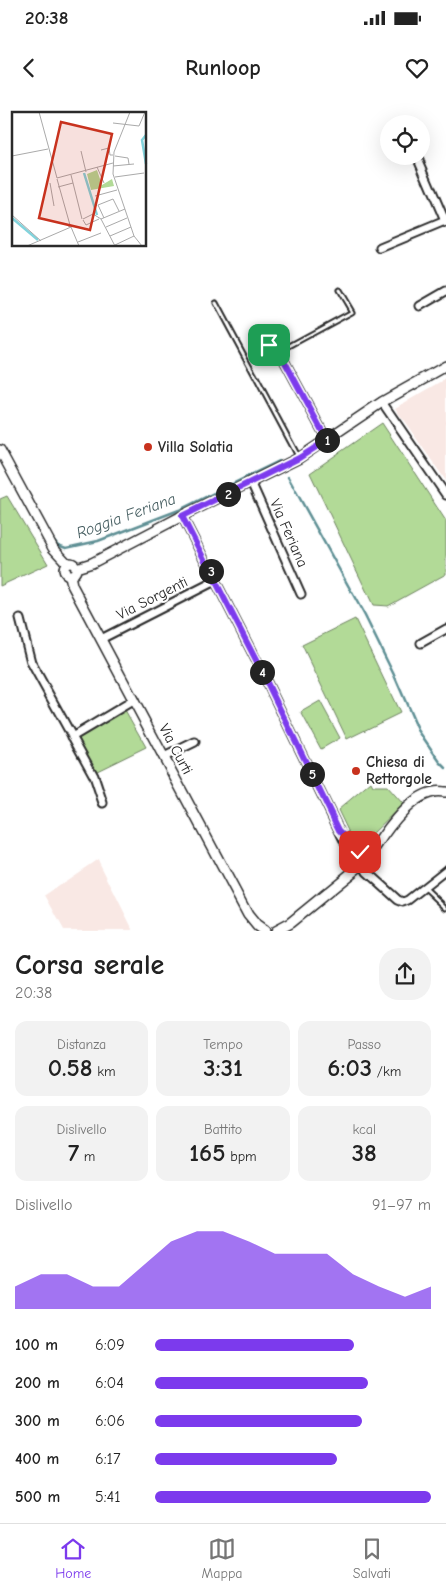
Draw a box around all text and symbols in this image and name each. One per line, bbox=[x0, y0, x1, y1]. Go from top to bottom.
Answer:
text: 20:38 bbox=[25, 7, 68, 29]
icon: back bbox=[15, 54, 43, 82]
icon: heart bbox=[403, 54, 431, 82]
text: Runloop bbox=[185, 55, 261, 81]
inset map bbox=[12, 112, 146, 246]
map controls bbox=[380, 115, 430, 165]
button: locate bbox=[380, 115, 430, 165]
pin bbox=[248, 324, 290, 366]
icon: arrive bbox=[255, 331, 283, 359]
pin: 1 bbox=[314, 428, 340, 452]
text: 1 bbox=[325, 432, 330, 449]
place label: Villa Solatia bbox=[158, 438, 233, 456]
marker: Villa Solatia bbox=[142, 441, 154, 453]
pin: 2 bbox=[216, 482, 240, 506]
text: 2 bbox=[225, 486, 232, 503]
water label: Roggia Feriana bbox=[74, 490, 178, 542]
street label: Via Feriana bbox=[266, 496, 312, 570]
pin: 3 bbox=[198, 558, 224, 584]
text: 3 bbox=[208, 563, 215, 580]
street label: Via Sorgenti bbox=[113, 572, 191, 624]
pin: 4 bbox=[250, 660, 274, 684]
text: 4 bbox=[259, 664, 266, 681]
street label: Via Curti bbox=[155, 721, 197, 777]
place label: Chiesa di Rettorgole bbox=[366, 753, 432, 788]
pin: 5 bbox=[300, 762, 324, 786]
marker: Chiesa di Rettorgole bbox=[350, 765, 362, 777]
text: 5 bbox=[309, 766, 316, 783]
pin bbox=[339, 831, 381, 873]
icon: check bbox=[346, 838, 374, 866]
button: share bbox=[379, 948, 431, 1000]
text: Corsa serale bbox=[15, 949, 164, 981]
text: 20:38 bbox=[15, 984, 52, 1002]
text: Distanza bbox=[57, 1036, 106, 1053]
text: Tempo bbox=[203, 1036, 243, 1053]
text: Passo bbox=[348, 1036, 381, 1053]
text: 0.58 bbox=[48, 1053, 93, 1082]
text: 3:31 bbox=[203, 1053, 243, 1082]
text: 6:03 bbox=[327, 1053, 372, 1082]
text: km bbox=[93, 1063, 116, 1080]
text: /km bbox=[372, 1063, 401, 1080]
text: Dislivello bbox=[57, 1121, 107, 1138]
text: Battito bbox=[204, 1121, 242, 1138]
text: kcal bbox=[353, 1121, 376, 1138]
text: 7 bbox=[68, 1138, 79, 1167]
text: 165 bbox=[189, 1138, 225, 1167]
text: 38 bbox=[352, 1138, 377, 1167]
text: m bbox=[79, 1148, 95, 1165]
text: bpm bbox=[225, 1148, 257, 1165]
text: Dislivello bbox=[15, 1196, 72, 1214]
text: 91–97 m bbox=[372, 1196, 431, 1214]
text: 100 m bbox=[15, 1336, 58, 1354]
text: 6:09 bbox=[95, 1336, 125, 1354]
text: 200 m bbox=[15, 1374, 60, 1392]
text: 6:04 bbox=[95, 1374, 124, 1392]
text: 300 m bbox=[15, 1412, 60, 1430]
text: 6:06 bbox=[95, 1412, 125, 1430]
text: 400 m bbox=[15, 1450, 59, 1468]
text: 6:17 bbox=[95, 1450, 120, 1468]
text: 500 m bbox=[15, 1488, 60, 1506]
text: 5:41 bbox=[95, 1488, 121, 1506]
tab: Home bbox=[55, 1535, 91, 1582]
tab: Mappa bbox=[202, 1535, 243, 1582]
tab: Salvati bbox=[353, 1535, 391, 1582]

